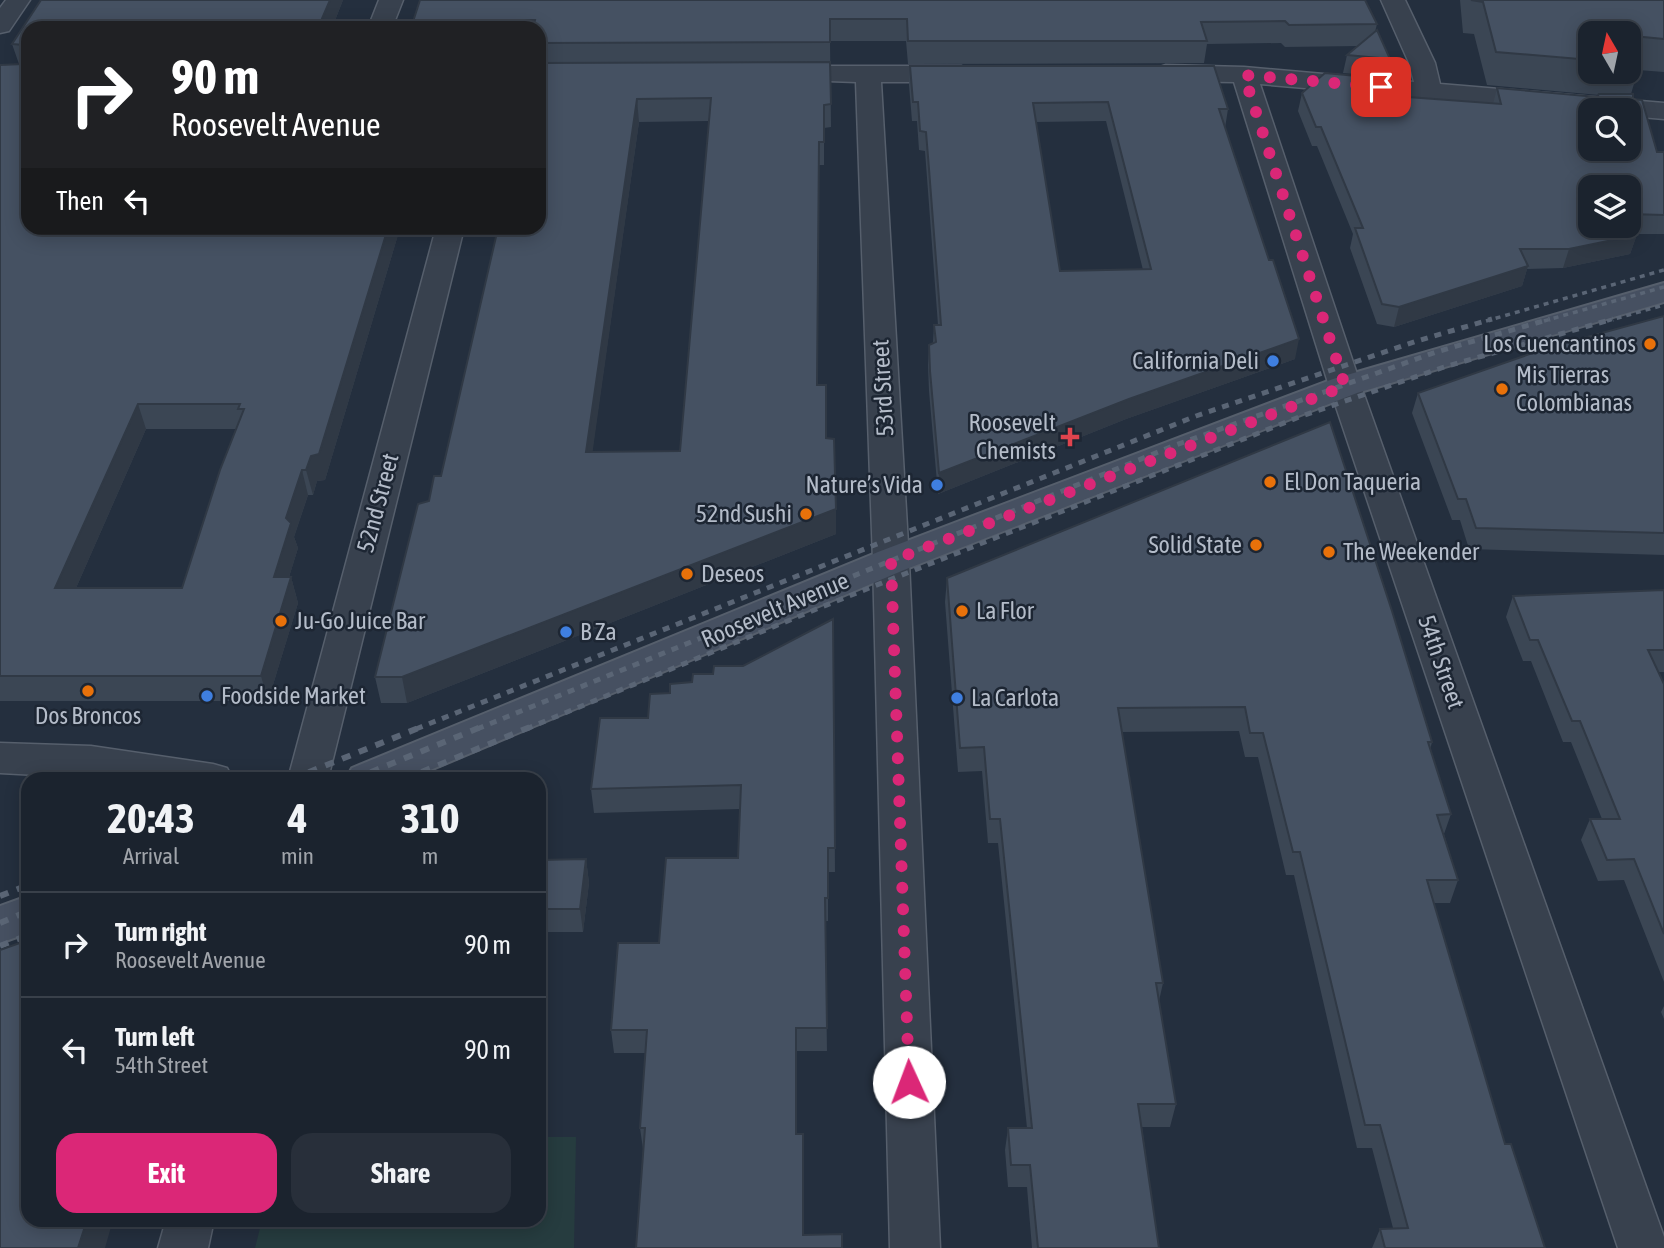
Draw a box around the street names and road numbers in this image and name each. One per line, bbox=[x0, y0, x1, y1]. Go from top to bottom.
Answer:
street label: 53rd Street bbox=[866, 339, 899, 437]
street label: 52nd Street bbox=[351, 450, 404, 555]
street label: Roosevelt Avenue bbox=[697, 566, 852, 653]
street label: 54th Street bbox=[1413, 612, 1470, 712]

